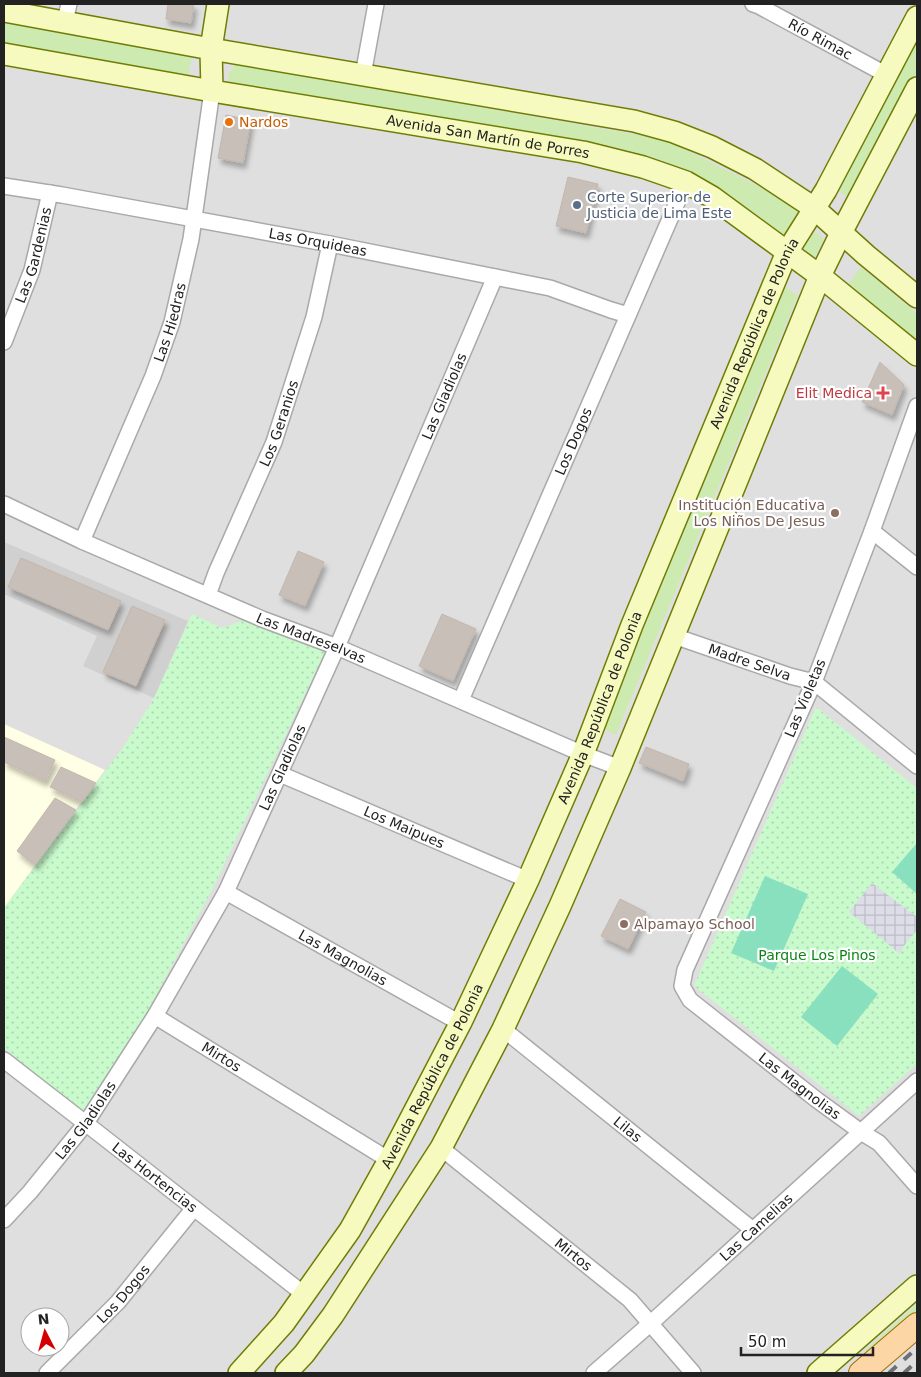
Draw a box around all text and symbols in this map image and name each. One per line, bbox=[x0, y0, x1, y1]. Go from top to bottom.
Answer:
street label: Río Rimac bbox=[786, 15, 855, 63]
street label: Avenida San Martín de Porres bbox=[385, 112, 591, 161]
place label: Nardos bbox=[239, 114, 288, 130]
marker: Nardos bbox=[223, 116, 235, 128]
place label: Corte Superior de Justicia de Lima Este bbox=[586, 189, 732, 221]
marker: Corte Superior de Justicia de Lima Este bbox=[571, 199, 583, 211]
street label: Las Gardenias bbox=[12, 205, 54, 305]
street label: Las Orquideas bbox=[268, 225, 369, 259]
street label: Avenida República de Polonia bbox=[707, 235, 802, 431]
street label: Las Hiedras bbox=[151, 281, 189, 364]
street label: Las Gladiolas bbox=[419, 350, 470, 442]
street label: Los Geranios bbox=[256, 378, 301, 469]
place label: Elit Medica bbox=[796, 385, 872, 401]
marker: Elit Medica bbox=[876, 386, 890, 400]
street label: Los Dogos bbox=[552, 405, 595, 478]
place label: Institución Educativa Los Niños De Jesus bbox=[678, 497, 825, 529]
marker: Institución Educativa Los Niños De Jesus bbox=[829, 507, 841, 519]
street label: Avenida República de Polonia bbox=[554, 609, 645, 806]
street label: Las Madreselvas bbox=[254, 610, 368, 666]
street label: Madre Selva bbox=[706, 640, 793, 684]
street label: Las Violetas bbox=[781, 656, 829, 740]
street label: Las Gladiolas bbox=[256, 722, 309, 813]
street label: Los Maipues bbox=[361, 803, 447, 851]
place label: Alpamayo School bbox=[634, 916, 755, 932]
marker: Alpamayo School bbox=[618, 918, 630, 930]
street label: Las Magnolias bbox=[296, 926, 390, 989]
park label: Parque Los Pinos bbox=[758, 947, 876, 963]
street label: Avenida República de Polonia bbox=[378, 981, 486, 1171]
street label: Mirtos bbox=[199, 1039, 244, 1075]
street label: Las Magnolias bbox=[756, 1049, 844, 1122]
street label: Las Gladiolas bbox=[52, 1078, 119, 1163]
street label: Lilas bbox=[610, 1113, 645, 1145]
street label: Las Hortencias bbox=[109, 1139, 200, 1216]
street label: Las Camelias bbox=[717, 1190, 796, 1264]
street label: Mirtos bbox=[552, 1235, 595, 1274]
street label: Los Dogos bbox=[94, 1262, 153, 1326]
north arrow bbox=[20, 1307, 70, 1357]
text: N bbox=[37, 1311, 50, 1328]
scale bar bbox=[741, 1324, 874, 1356]
text: 50 m bbox=[748, 1333, 786, 1351]

